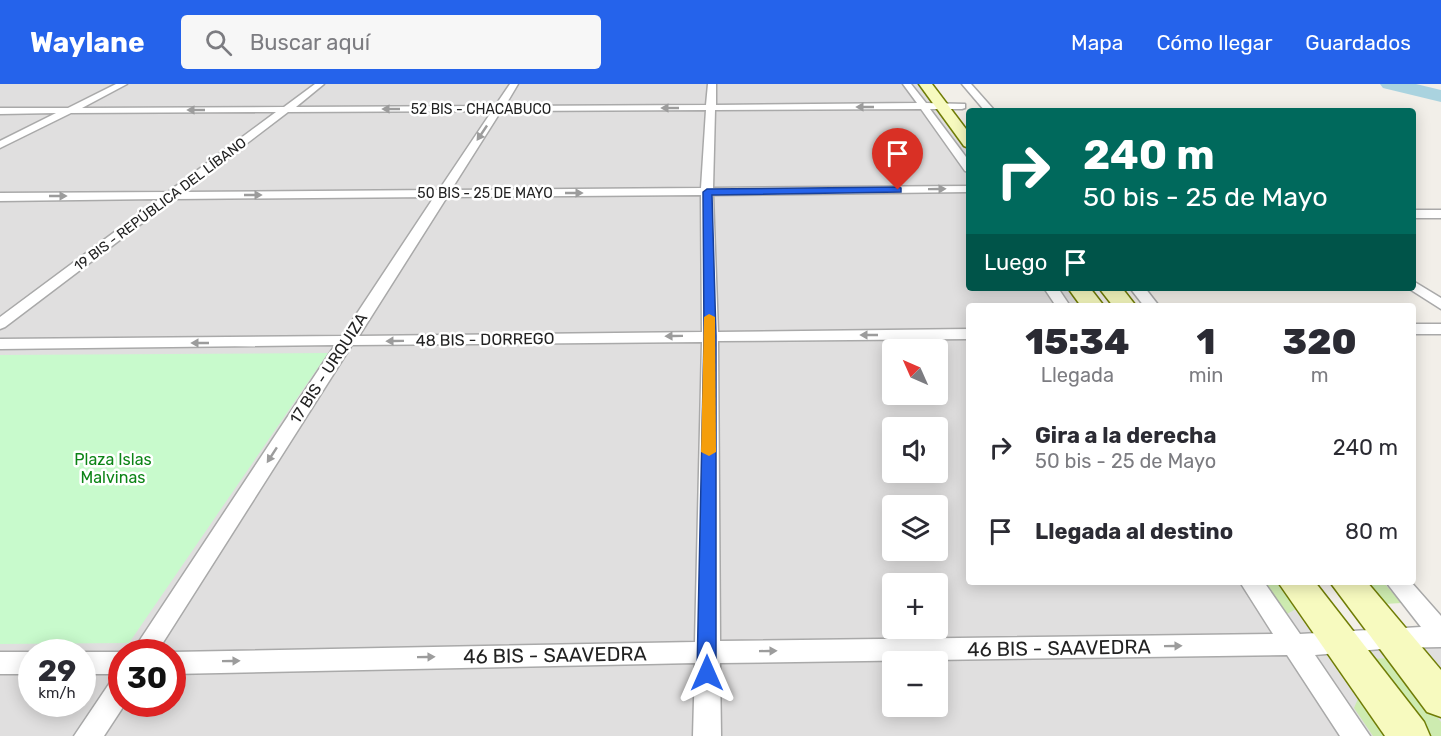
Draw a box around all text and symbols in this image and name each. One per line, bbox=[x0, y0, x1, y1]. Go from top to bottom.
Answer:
search box bbox=[181, 15, 601, 69]
text: Waylane bbox=[30, 26, 145, 59]
icon: search bbox=[202, 26, 235, 59]
text: Buscar aquí bbox=[250, 29, 370, 56]
text: Mapa bbox=[1071, 30, 1123, 55]
text: Cómo llegar bbox=[1156, 30, 1272, 55]
text: Guardados bbox=[1305, 30, 1411, 55]
street label: 52 BIS - CHACABUCO bbox=[411, 101, 551, 118]
one-way arrow bbox=[855, 102, 874, 112]
one-way arrow bbox=[660, 103, 679, 113]
one-way arrow bbox=[381, 104, 400, 114]
one-way arrow bbox=[186, 106, 205, 115]
one-way arrow bbox=[477, 125, 488, 141]
pin bbox=[872, 128, 923, 190]
text: 240 m bbox=[1083, 130, 1215, 180]
icon: right bbox=[984, 132, 1062, 210]
street label: 19 BIS - REPÚBLICA DEL LÍBANO bbox=[70, 133, 250, 275]
icon: arrive bbox=[881, 137, 914, 170]
text: 50 bis - 25 de Mayo bbox=[1083, 181, 1328, 213]
one-way arrow bbox=[928, 184, 947, 194]
street label: 50 BIS - 25 DE MAYO bbox=[417, 185, 553, 202]
one-way arrow bbox=[565, 188, 584, 198]
one-way arrow bbox=[244, 190, 263, 200]
one-way arrow bbox=[49, 191, 68, 201]
icon: arrive bbox=[1059, 246, 1092, 279]
text: Luego bbox=[984, 249, 1047, 276]
street label: 17 BIS - URQUIZA bbox=[286, 309, 371, 427]
text: 15:34 bbox=[1025, 320, 1129, 363]
text: 1 bbox=[1197, 320, 1216, 363]
text: 320 bbox=[1283, 320, 1357, 363]
street label: 48 BIS - DORREGO bbox=[415, 329, 555, 350]
one-way arrow bbox=[859, 330, 878, 340]
one-way arrow bbox=[664, 332, 683, 341]
one-way arrow bbox=[385, 336, 404, 346]
one-way arrow bbox=[190, 338, 209, 348]
north arrow bbox=[882, 339, 948, 405]
map controls bbox=[882, 339, 948, 717]
text: Llegada bbox=[1041, 363, 1114, 387]
text: min bbox=[1189, 363, 1223, 387]
text: m bbox=[1311, 363, 1329, 387]
button: sound bbox=[882, 417, 948, 483]
text: Gira a la derecha bbox=[1035, 422, 1216, 449]
icon: right bbox=[984, 431, 1017, 464]
text: 240 m bbox=[1333, 434, 1398, 461]
one-way arrow bbox=[266, 446, 278, 462]
text: 50 bis - 25 de Mayo bbox=[1035, 449, 1216, 473]
park label: Plaza Islas Malvinas bbox=[74, 450, 152, 487]
button: layers bbox=[882, 495, 948, 561]
icon: arrive bbox=[984, 515, 1017, 548]
text: Llegada al destino bbox=[1035, 518, 1233, 545]
text: 80 m bbox=[1345, 518, 1398, 545]
button: + bbox=[882, 573, 948, 639]
street label: 46 BIS - SAAVEDRA bbox=[967, 634, 1151, 662]
speed limit sign: 30 bbox=[108, 639, 186, 717]
street label: 46 BIS - SAAVEDRA bbox=[463, 641, 647, 669]
position arrow bbox=[675, 641, 739, 705]
one-way arrow bbox=[1163, 641, 1182, 651]
one-way arrow bbox=[758, 646, 777, 656]
button: − bbox=[882, 651, 948, 717]
text: 29 bbox=[38, 653, 76, 689]
one-way arrow bbox=[416, 653, 435, 662]
one-way arrow bbox=[221, 657, 240, 666]
text: km/h bbox=[38, 684, 76, 702]

